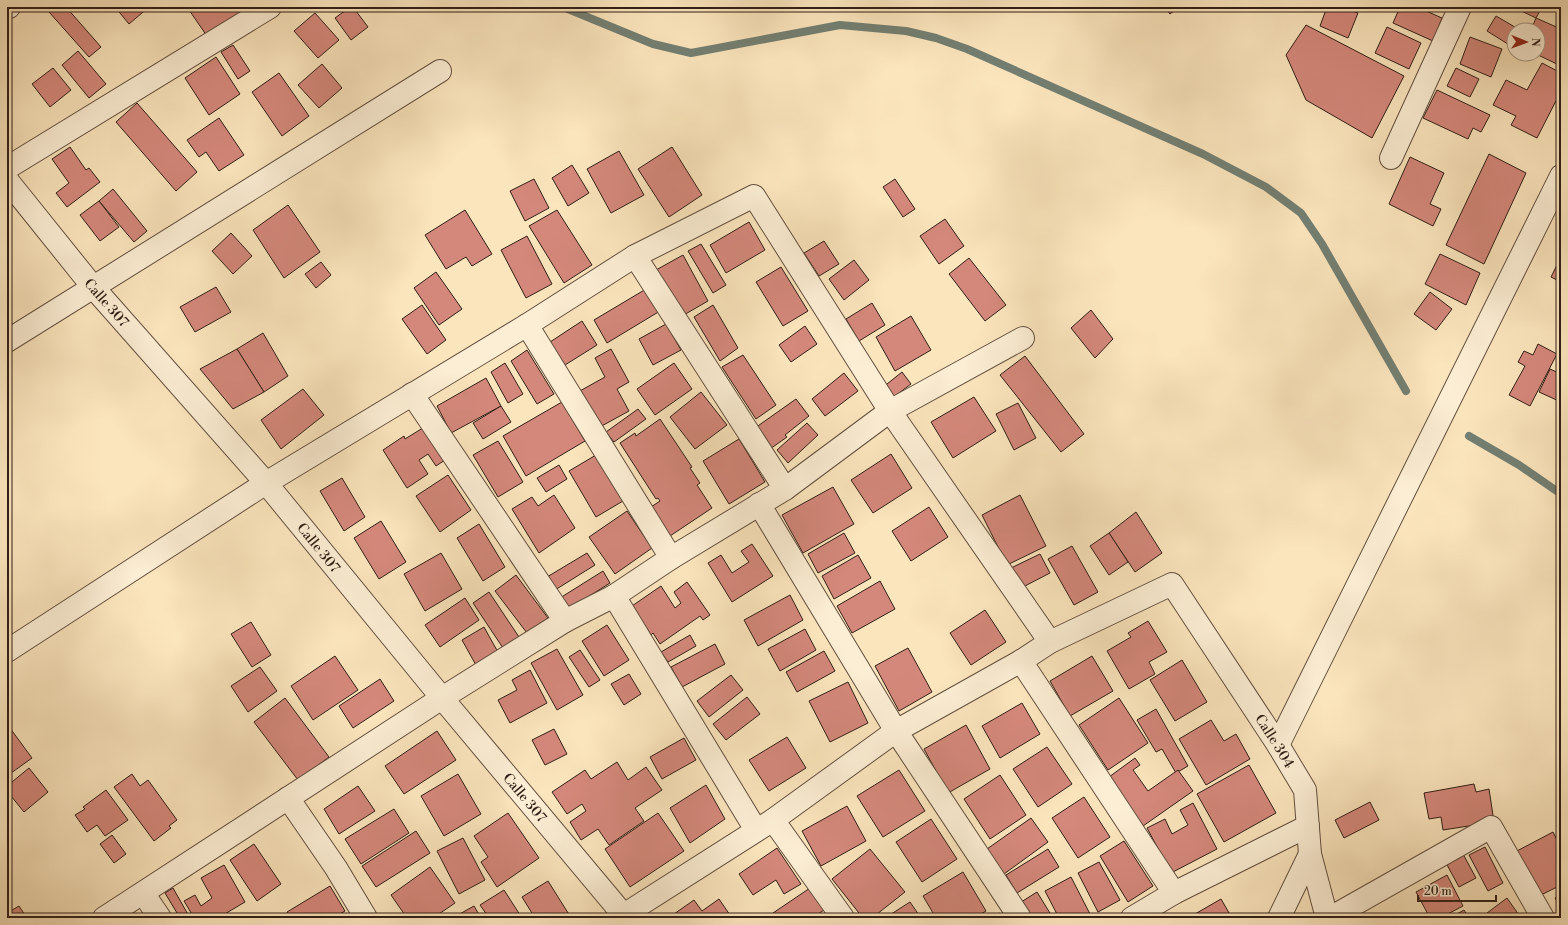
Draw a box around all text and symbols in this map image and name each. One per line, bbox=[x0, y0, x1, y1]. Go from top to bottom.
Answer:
north arrow bbox=[1506, 22, 1546, 62]
text: N bbox=[1528, 38, 1542, 47]
street label: Calle 307 bbox=[80, 275, 132, 331]
street label: Calle 307 bbox=[292, 520, 344, 577]
street label: Calle 304 bbox=[1250, 711, 1298, 772]
street label: Calle 307 bbox=[498, 770, 550, 826]
scale bar bbox=[1418, 877, 1496, 903]
text: 20 m bbox=[1424, 884, 1452, 899]

